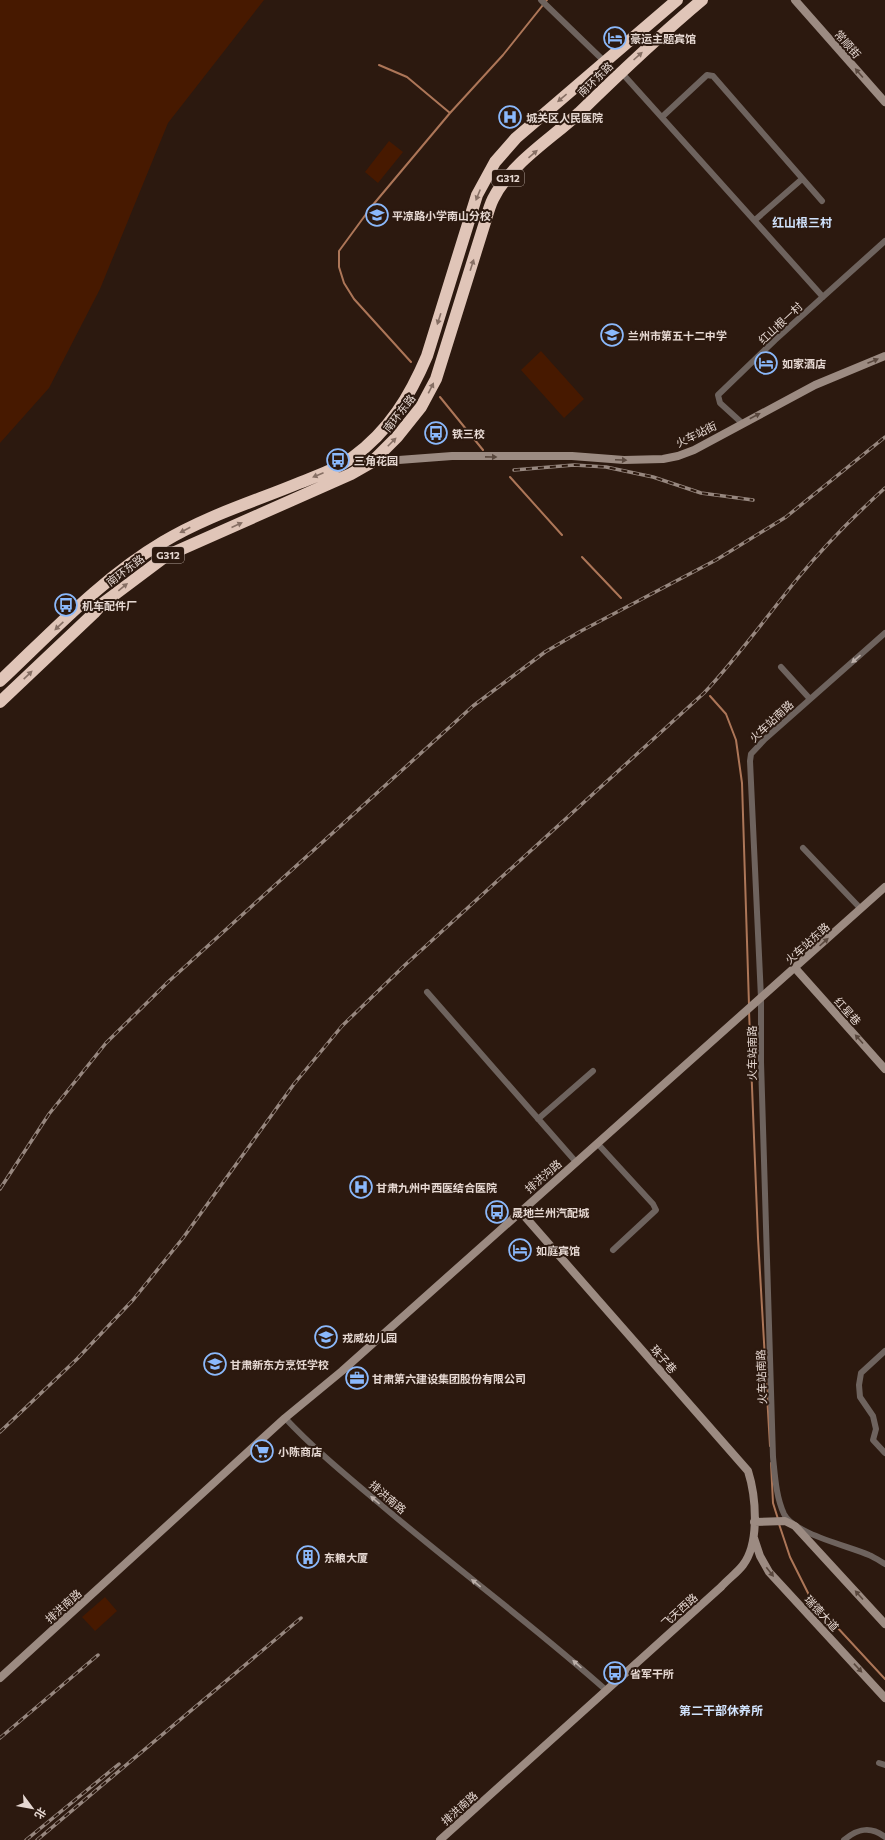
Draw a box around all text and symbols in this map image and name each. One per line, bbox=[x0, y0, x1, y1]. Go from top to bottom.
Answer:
hotel icon: 豪运主题宾馆 bbox=[602, 25, 628, 51]
street label: 常顺街 bbox=[832, 27, 864, 61]
place label: 豪运主题宾馆 bbox=[630, 32, 696, 45]
one-way arrow bbox=[634, 52, 643, 61]
street label: 南环东路 bbox=[575, 59, 615, 99]
one-way arrow bbox=[855, 68, 864, 78]
one-way arrow bbox=[557, 94, 568, 103]
hospital icon: 城关区人民医院 bbox=[497, 104, 523, 130]
place label: 城关区人民医院 bbox=[526, 111, 603, 124]
one-way arrow bbox=[527, 149, 538, 158]
road number: G312 bbox=[492, 170, 524, 186]
one-way arrow bbox=[474, 189, 480, 201]
school or university icon: 平凉路小学南山分校 bbox=[364, 202, 390, 228]
place label: 平凉路小学南山分校 bbox=[392, 209, 491, 222]
district label: 红山根三村 bbox=[772, 215, 832, 229]
one-way arrow bbox=[469, 259, 475, 271]
street label: 红山根一村 bbox=[755, 299, 805, 347]
one-way arrow bbox=[436, 313, 442, 325]
school or university icon: 兰州市第五十二中学 bbox=[599, 322, 625, 348]
place label: 兰州市第五十二中学 bbox=[628, 329, 727, 342]
hotel icon: 如家酒店 bbox=[753, 350, 779, 376]
place label: 如家酒店 bbox=[782, 357, 826, 370]
one-way arrow bbox=[867, 358, 878, 364]
one-way arrow bbox=[428, 383, 434, 394]
street label: 南环东路 bbox=[380, 392, 418, 434]
one-way arrow bbox=[749, 413, 761, 419]
street label: 火车站街 bbox=[673, 419, 719, 449]
bus stop icon: 铁三校 bbox=[423, 420, 449, 446]
place label: 铁三校 bbox=[452, 427, 485, 440]
one-way arrow bbox=[387, 437, 397, 447]
bus stop icon: 三角花园 bbox=[325, 447, 351, 473]
place label: 三角花园 bbox=[354, 454, 398, 467]
one-way arrow bbox=[485, 454, 497, 461]
one-way arrow bbox=[615, 456, 627, 463]
one-way arrow bbox=[311, 473, 323, 479]
one-way arrow bbox=[231, 521, 243, 527]
one-way arrow bbox=[179, 527, 190, 533]
road number: G312 bbox=[152, 547, 184, 563]
street label: 南环东路 bbox=[104, 552, 146, 588]
one-way arrow bbox=[118, 582, 129, 591]
bus stop icon: 机车配件厂 bbox=[53, 592, 79, 618]
place label: 机车配件厂 bbox=[82, 599, 137, 612]
one-way arrow bbox=[54, 621, 65, 630]
one-way arrow bbox=[851, 654, 860, 663]
one-way arrow bbox=[23, 670, 33, 680]
street label: 火车站南路 bbox=[746, 697, 796, 745]
street label: 火车站东路 bbox=[782, 920, 832, 966]
one-way arrow bbox=[819, 938, 829, 947]
street label: 红星巷 bbox=[832, 994, 864, 1028]
street label: 火车站南路 bbox=[745, 1026, 758, 1081]
one-way arrow bbox=[855, 1035, 864, 1044]
street label: 排洪沟路 bbox=[522, 1157, 564, 1195]
hospital icon: 甘肃九州中西医结合医院 bbox=[348, 1174, 374, 1200]
place label: 甘肃九州中西医结合医院 bbox=[376, 1181, 497, 1194]
bus stop icon: 晟地兰州汽配城 bbox=[484, 1199, 510, 1225]
place label: 晟地兰州汽配城 bbox=[512, 1206, 590, 1219]
hotel icon: 如庭宾馆 bbox=[507, 1237, 533, 1263]
place label: 如庭宾馆 bbox=[536, 1244, 580, 1257]
school or university icon: 戎威幼儿园 bbox=[313, 1324, 339, 1350]
place label: 戎威幼儿园 bbox=[342, 1331, 397, 1344]
street label: 珠子巷 bbox=[648, 1342, 680, 1376]
street label: 火车站南路 bbox=[754, 1349, 768, 1405]
school or university icon: 甘肃新东方烹饪学校 bbox=[202, 1351, 228, 1377]
place label: 甘肃新东方烹饪学校 bbox=[230, 1358, 329, 1371]
office icon: 甘肃第六建设集团股份有限公司 bbox=[344, 1365, 370, 1391]
place label: 甘肃第六建设集团股份有限公司 bbox=[372, 1372, 526, 1385]
supermarket icon: 小陈商店 bbox=[249, 1438, 275, 1464]
place label: 小陈商店 bbox=[278, 1445, 322, 1458]
street label: 排洪南路 bbox=[367, 1478, 409, 1516]
one-way arrow bbox=[370, 1496, 381, 1505]
building icon: 东粮大厦 bbox=[295, 1544, 321, 1570]
place label: 东粮大厦 bbox=[324, 1551, 368, 1564]
one-way arrow bbox=[766, 1566, 774, 1577]
one-way arrow bbox=[470, 1578, 481, 1587]
street label: 排洪南路 bbox=[42, 1586, 84, 1626]
street label: 飞天西路 bbox=[658, 1590, 700, 1630]
one-way arrow bbox=[854, 1590, 863, 1600]
street label: 瑞德大道 bbox=[802, 1592, 842, 1634]
one-way arrow bbox=[572, 1659, 582, 1669]
bus stop icon: 省军干所 bbox=[602, 1660, 628, 1686]
one-way arrow bbox=[853, 1663, 862, 1673]
place label: 省军干所 bbox=[630, 1667, 674, 1680]
district label: 第二干部休养所 bbox=[679, 1703, 763, 1717]
north arrow bbox=[12, 1788, 52, 1828]
street label: 排洪南路 bbox=[438, 1788, 480, 1828]
text: 北 bbox=[32, 1805, 49, 1822]

